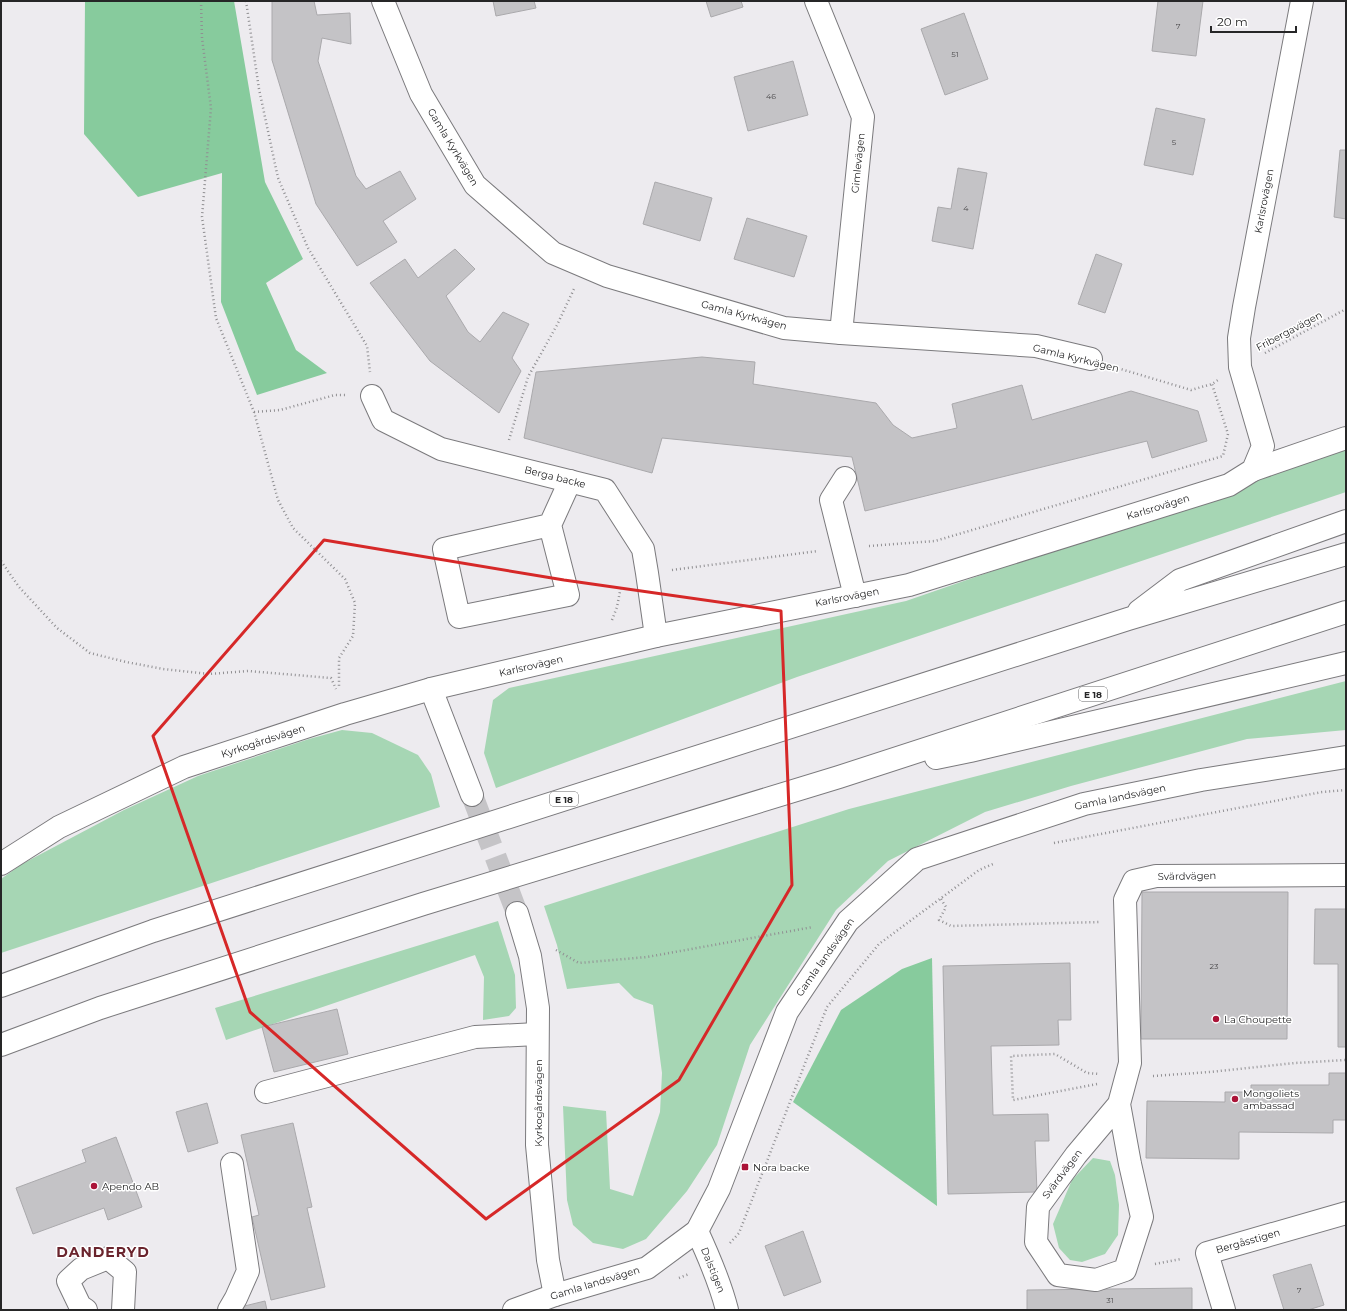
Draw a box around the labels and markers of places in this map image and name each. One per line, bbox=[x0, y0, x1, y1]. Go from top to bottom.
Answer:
place label: La Choupette bbox=[1224, 1013, 1292, 1026]
marker: La Choupette bbox=[1211, 1014, 1221, 1024]
place label: Mongoliets ambassad bbox=[1243, 1087, 1299, 1112]
marker: Mongoliets ambassad bbox=[1230, 1094, 1240, 1104]
place label: Nora backe bbox=[753, 1161, 810, 1174]
marker: Nora backe bbox=[740, 1162, 750, 1172]
place label: Apendo AB bbox=[102, 1180, 159, 1193]
marker: Apendo AB bbox=[89, 1181, 99, 1191]

